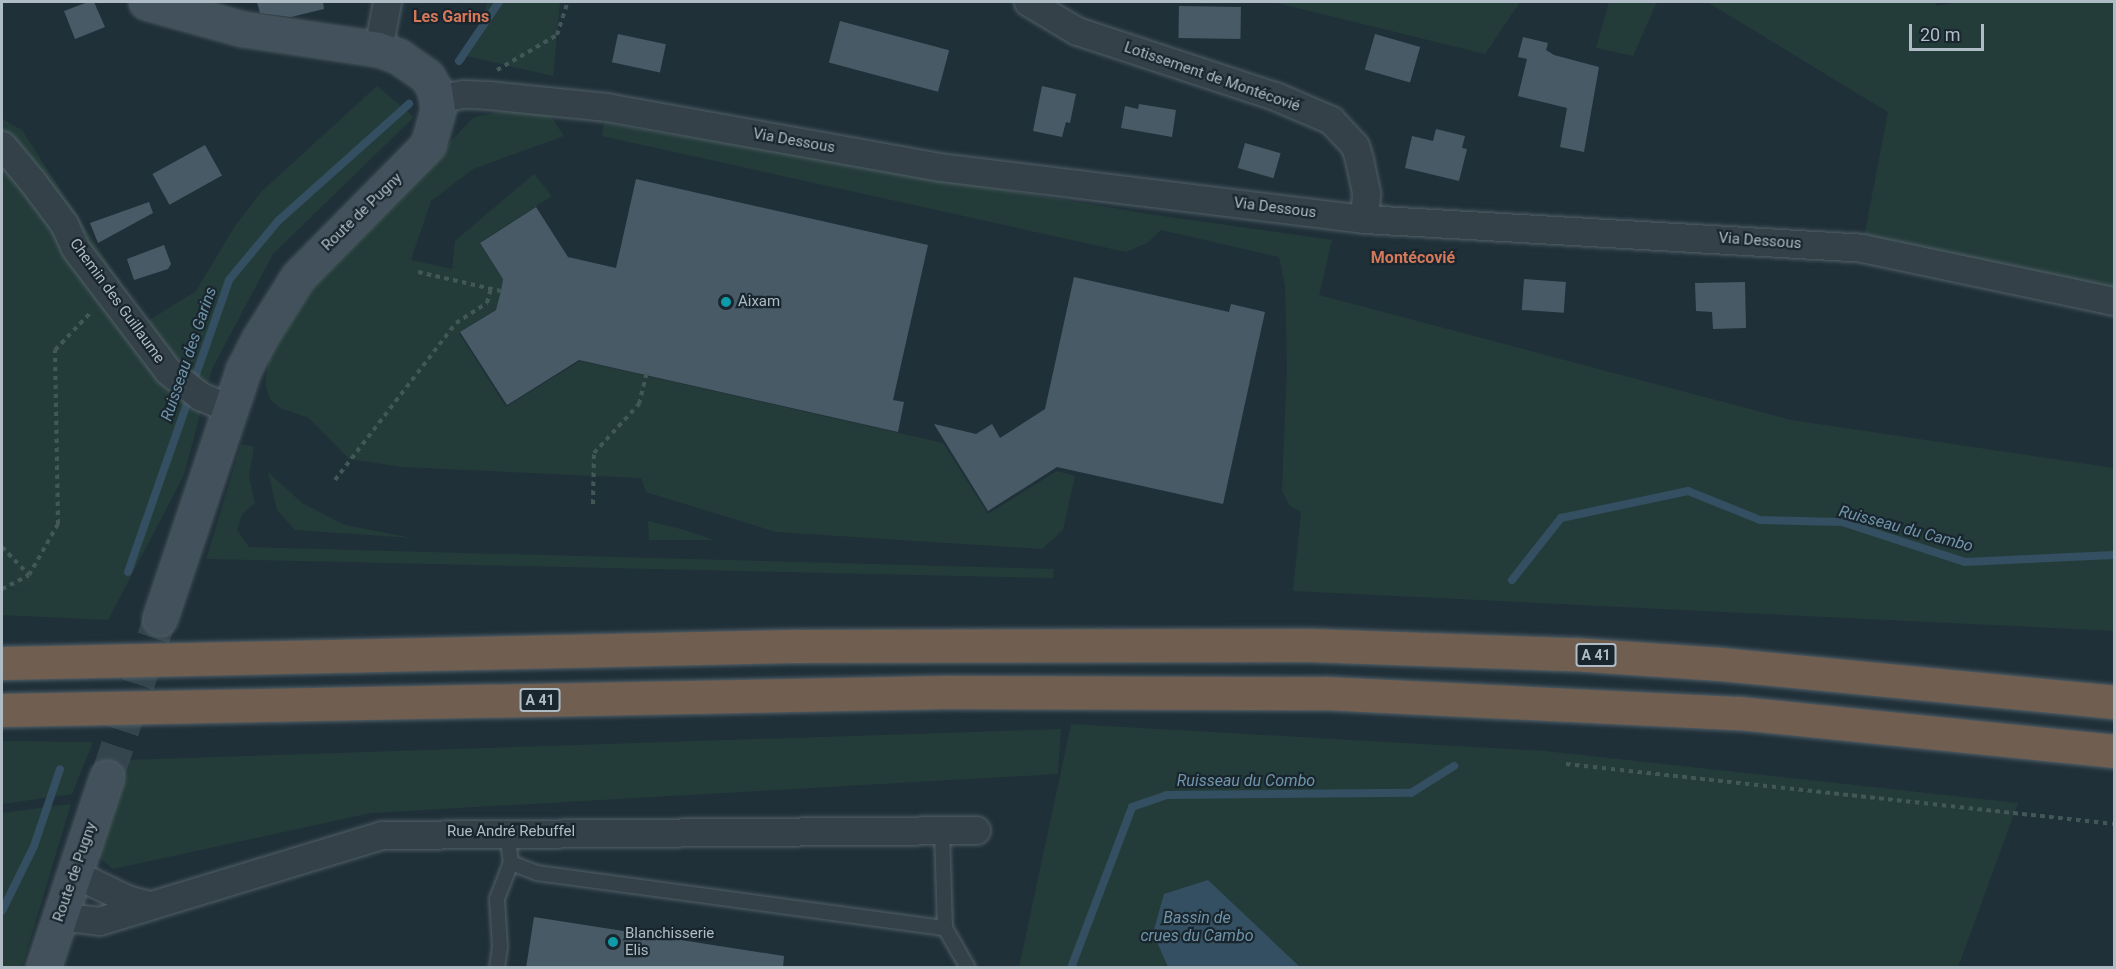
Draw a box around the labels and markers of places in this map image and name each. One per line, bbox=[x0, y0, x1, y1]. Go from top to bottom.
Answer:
place label: Aixam bbox=[738, 293, 780, 311]
marker: Aixam bbox=[719, 295, 733, 309]
place label: Blanchisserie Elis bbox=[625, 924, 714, 959]
marker: Blanchisserie Elis bbox=[606, 935, 620, 949]

